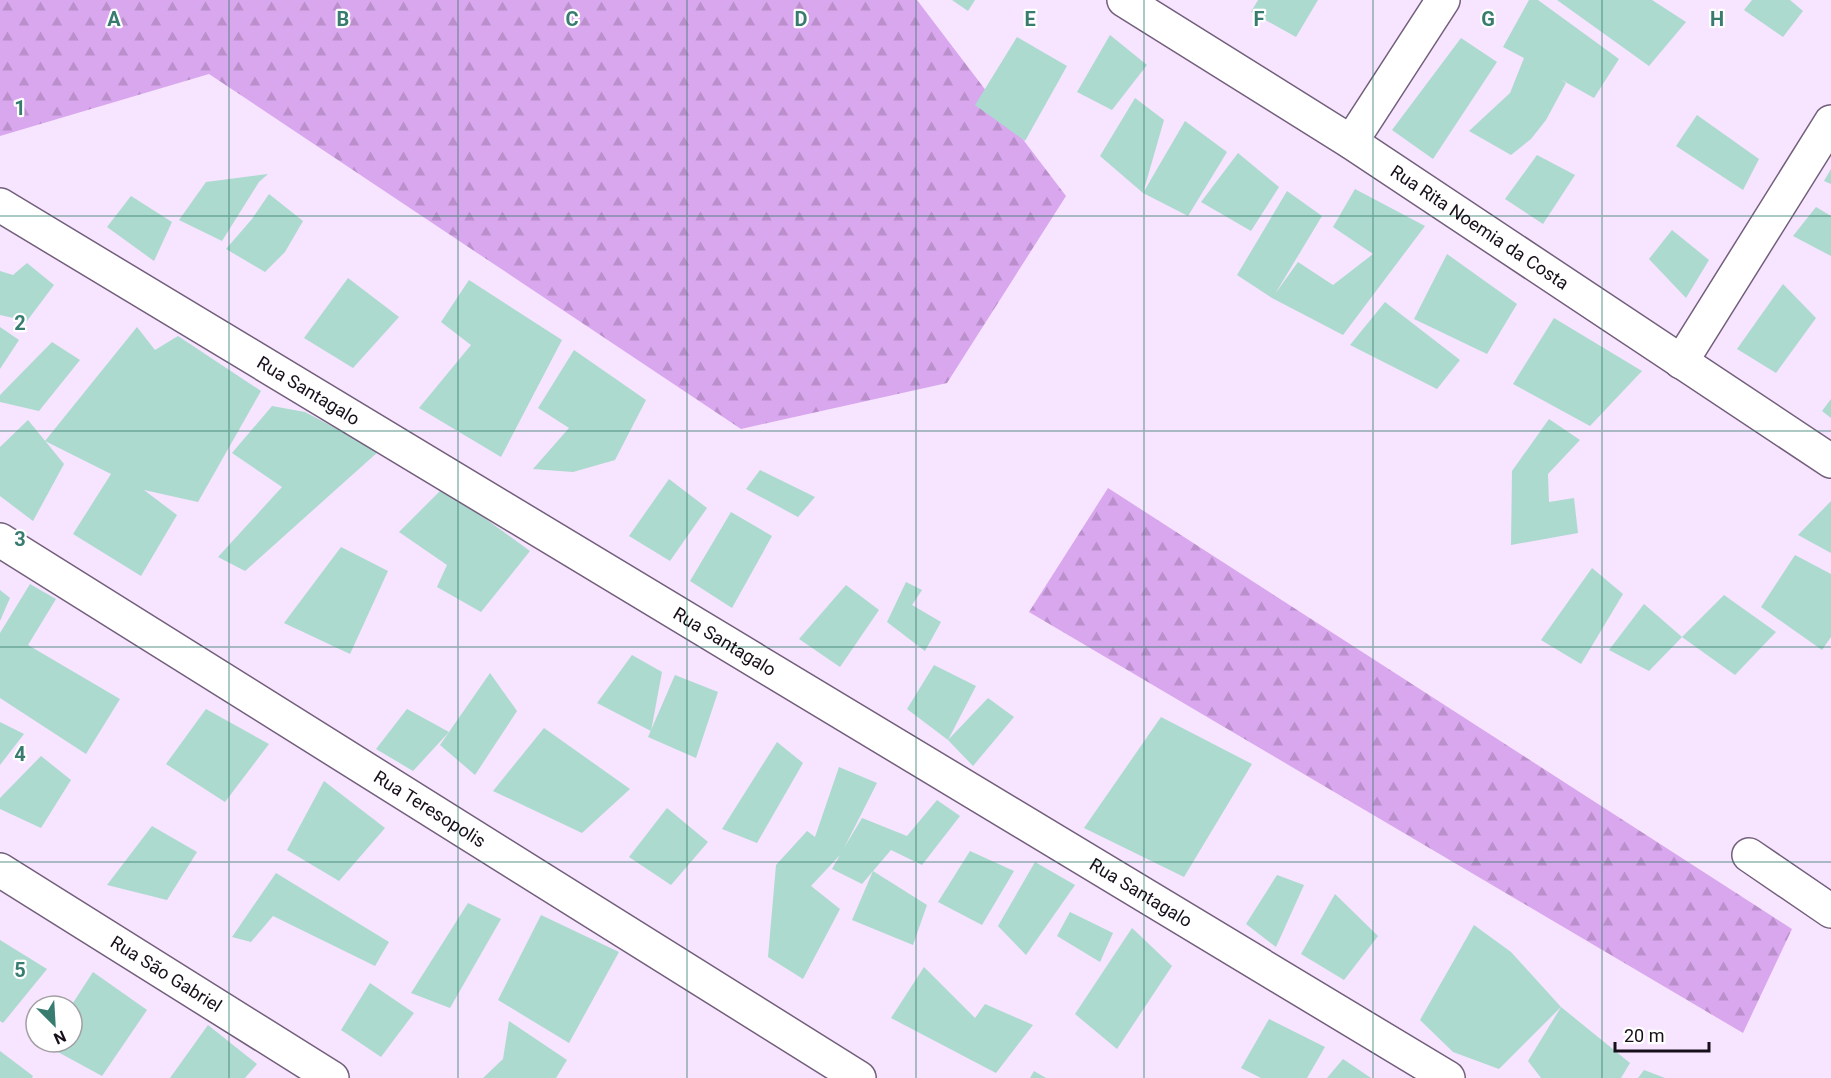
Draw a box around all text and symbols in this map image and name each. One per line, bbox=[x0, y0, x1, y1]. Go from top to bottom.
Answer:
text: A bbox=[107, 7, 121, 31]
text: B bbox=[337, 7, 349, 31]
text: C bbox=[565, 7, 579, 31]
text: D bbox=[795, 7, 808, 31]
text: E bbox=[1024, 7, 1036, 31]
text: F bbox=[1254, 7, 1265, 31]
text: G bbox=[1481, 7, 1495, 31]
text: H bbox=[1710, 7, 1724, 31]
text: 1 bbox=[14, 96, 26, 120]
street label: Rua Rita Noemia da Costa bbox=[1387, 160, 1573, 294]
text: 2 bbox=[14, 311, 26, 335]
street label: Rua Santagalo bbox=[253, 352, 364, 429]
text: 3 bbox=[14, 527, 26, 551]
street label: Rua Santagalo bbox=[670, 602, 780, 680]
text: 4 bbox=[14, 742, 26, 766]
street label: Rua Teresopolis bbox=[370, 766, 490, 852]
street label: Rua Santagalo bbox=[1086, 853, 1196, 931]
street label: Rua São Gabriel bbox=[107, 931, 226, 1016]
text: 5 bbox=[14, 958, 26, 982]
north arrow bbox=[24, 994, 84, 1054]
scale bar bbox=[1615, 1015, 1710, 1053]
text: 20 m bbox=[1624, 1025, 1664, 1046]
text: N bbox=[51, 1026, 69, 1048]

